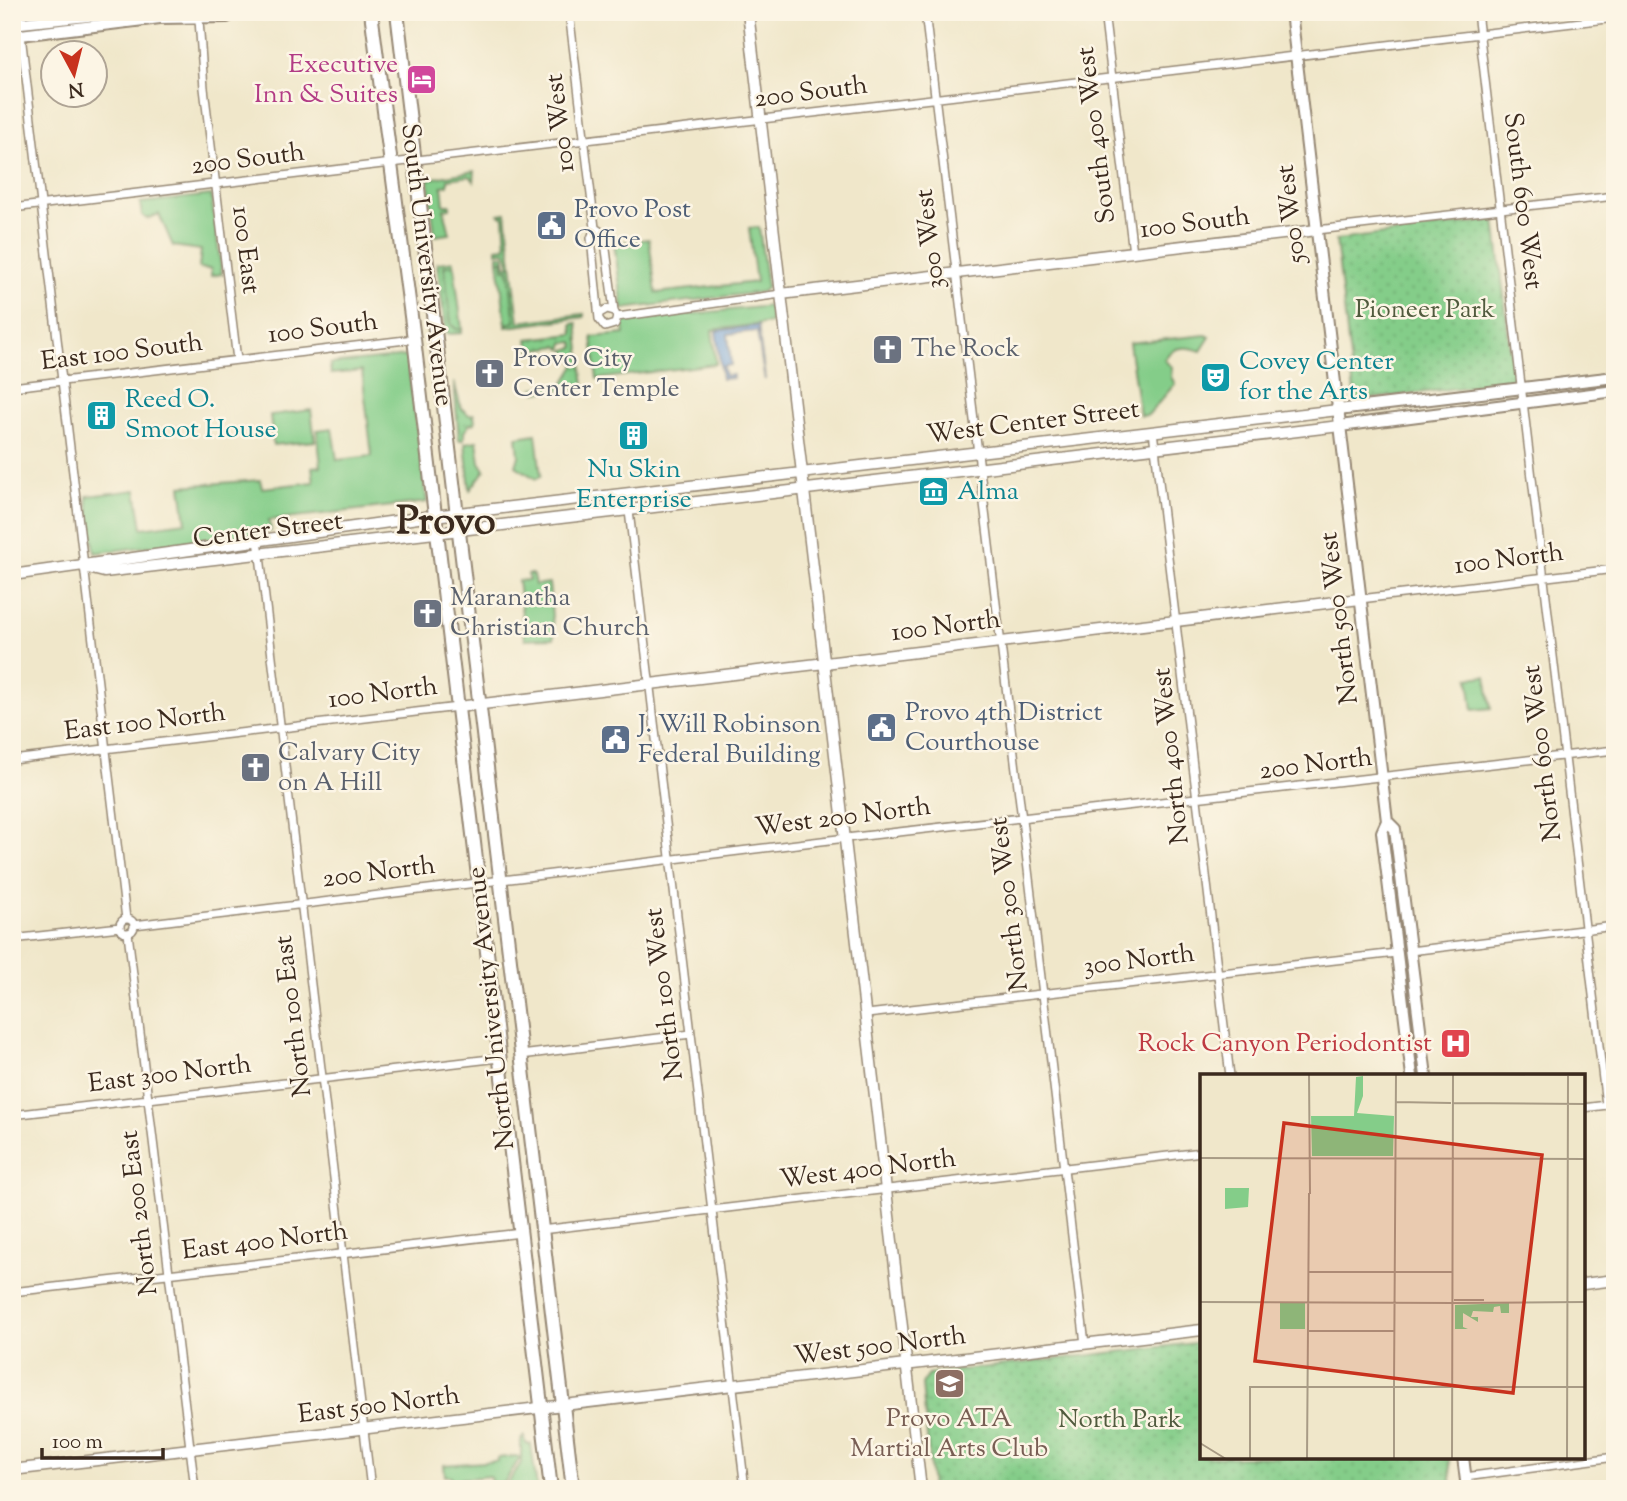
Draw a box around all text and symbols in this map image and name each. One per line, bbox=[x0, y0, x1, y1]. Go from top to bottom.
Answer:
north arrow bbox=[38, 38, 108, 108]
street label: South 400 West bbox=[1068, 44, 1126, 226]
place label: Executive Inn & Suites bbox=[254, 47, 398, 114]
hotel icon: Executive Inn & Suites bbox=[404, 63, 438, 97]
street label: 200 South bbox=[752, 68, 870, 118]
street label: 100 West bbox=[537, 71, 585, 174]
text: N bbox=[67, 74, 85, 103]
street label: South 600 West bbox=[1493, 110, 1551, 292]
street label: South University Avenue bbox=[390, 121, 462, 409]
street label: 200 South bbox=[189, 135, 307, 185]
street label: 500 West bbox=[1268, 162, 1317, 268]
street label: 300 West bbox=[906, 187, 956, 291]
place label: Provo Post Office bbox=[574, 192, 691, 259]
street label: 100 South bbox=[1138, 199, 1252, 249]
street label: 100 East bbox=[221, 204, 269, 296]
public building icon: Provo Post Office bbox=[534, 208, 568, 242]
park label: Pioneer Park bbox=[1355, 292, 1495, 329]
street label: 100 South bbox=[266, 304, 380, 354]
street label: East 100 South bbox=[39, 325, 205, 381]
place label: The Rock bbox=[911, 331, 1020, 368]
church icon: The Rock bbox=[871, 332, 905, 366]
place label: Provo City Center Temple bbox=[513, 341, 680, 408]
place label: Covey Center for the Arts bbox=[1239, 344, 1394, 411]
church icon: Provo City Center Temple bbox=[473, 357, 507, 391]
theatre icon: Covey Center for the Arts bbox=[1199, 360, 1233, 394]
place label: Reed O. Smoot House bbox=[125, 382, 277, 449]
street label: West Center Street bbox=[925, 392, 1142, 454]
building icon: Reed O. Smoot House bbox=[85, 398, 119, 432]
building icon: Nu Skin Enterprise bbox=[617, 418, 651, 452]
place label: Nu Skin Enterprise bbox=[576, 452, 692, 519]
place label: Alma bbox=[957, 474, 1019, 511]
museum icon: Alma bbox=[917, 475, 951, 509]
district label: Provo bbox=[396, 495, 496, 552]
street label: Center Street bbox=[191, 503, 345, 559]
street label: North 500 West bbox=[1311, 530, 1369, 706]
street label: 100 North bbox=[1452, 535, 1566, 585]
place label: Maranatha Christian Church bbox=[450, 580, 650, 647]
church icon: Maranatha Christian Church bbox=[410, 596, 444, 630]
street label: 100 North bbox=[889, 602, 1003, 652]
street label: North 600 West bbox=[1514, 663, 1572, 843]
street label: North 400 West bbox=[1144, 666, 1200, 846]
street label: 100 North bbox=[326, 669, 440, 719]
street label: East 100 North bbox=[62, 695, 228, 751]
place label: Provo 4th District Courthouse bbox=[905, 695, 1102, 762]
place label: J. Will Robinson Federal Building bbox=[636, 707, 821, 774]
public building icon: Provo 4th District Courthouse bbox=[865, 711, 899, 745]
public building icon: J. Will Robinson Federal Building bbox=[598, 723, 632, 757]
place label: Calvary City on A Hill bbox=[278, 735, 421, 802]
street label: 200 North bbox=[1257, 740, 1375, 790]
church icon: Calvary City on A Hill bbox=[238, 751, 272, 785]
street label: West 200 North bbox=[753, 789, 933, 847]
street label: North 300 West bbox=[981, 815, 1039, 993]
street label: 200 North bbox=[320, 848, 438, 898]
street label: North University Avenue bbox=[459, 865, 525, 1151]
street label: North 100 West bbox=[636, 906, 694, 1082]
street label: North 100 East bbox=[266, 933, 322, 1099]
street label: 300 North bbox=[1081, 936, 1197, 986]
place label: Rock Canyon Periodontist bbox=[1138, 1026, 1432, 1063]
hospital icon: Rock Canyon Periodontist bbox=[1438, 1027, 1472, 1061]
street label: East 300 North bbox=[86, 1047, 254, 1103]
inset map bbox=[1200, 1074, 1585, 1459]
street label: North 200 East bbox=[112, 1128, 168, 1298]
street label: West 400 North bbox=[778, 1141, 958, 1199]
street label: East 400 North bbox=[180, 1213, 350, 1271]
street label: West 500 North bbox=[792, 1318, 968, 1376]
school or university icon: Provo ATA Martial Arts Club bbox=[932, 1366, 966, 1400]
street label: East 500 North bbox=[296, 1378, 462, 1434]
place label: Provo ATA Martial Arts Club bbox=[850, 1401, 1048, 1468]
park label: North Park bbox=[1058, 1402, 1182, 1439]
scale bar bbox=[42, 1417, 163, 1461]
text: 100 m bbox=[52, 1428, 103, 1458]

